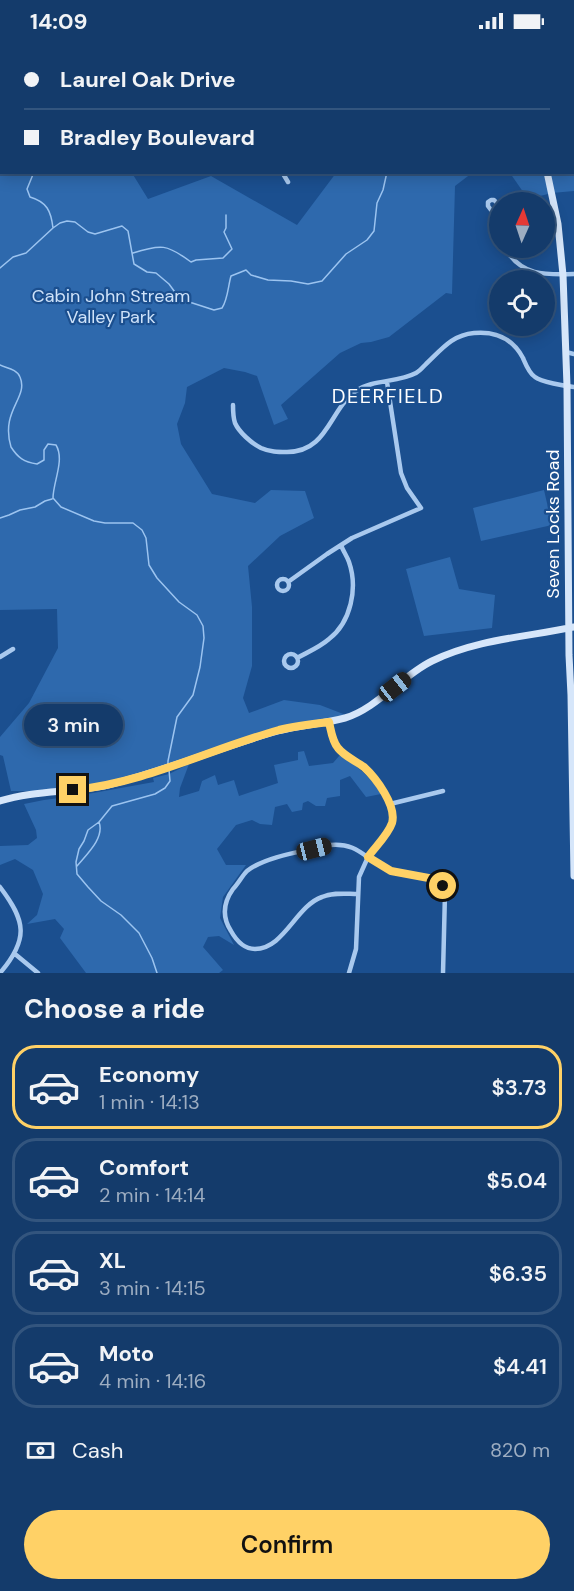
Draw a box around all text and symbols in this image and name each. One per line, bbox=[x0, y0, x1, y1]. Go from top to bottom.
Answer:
text: 14:09 bbox=[30, 7, 87, 36]
text: Laurel Oak Drive bbox=[60, 65, 236, 94]
text: Bradley Boulevard bbox=[60, 123, 255, 152]
north arrow bbox=[489, 192, 555, 258]
map controls bbox=[489, 192, 555, 336]
button: locate bbox=[489, 270, 555, 336]
park label: Cabin John Stream Valley Park bbox=[32, 284, 190, 329]
district label: DEERFIELD bbox=[332, 383, 444, 409]
street label: Seven Locks Road bbox=[541, 449, 565, 599]
car bbox=[375, 669, 415, 705]
callout: 3 min bbox=[23, 703, 122, 745]
text: 3 min bbox=[47, 712, 100, 738]
route end bbox=[59, 776, 86, 803]
car bbox=[294, 836, 334, 862]
route start bbox=[429, 872, 456, 899]
text: Choose a ride bbox=[24, 991, 205, 1026]
icon: car bbox=[27, 1060, 81, 1114]
text: Economy bbox=[99, 1060, 199, 1089]
text: $3.73 bbox=[492, 1073, 547, 1102]
text: 1 min · 14:13 bbox=[99, 1089, 200, 1115]
icon: car bbox=[27, 1153, 81, 1207]
text: Comfort bbox=[99, 1153, 189, 1182]
text: $5.04 bbox=[487, 1166, 547, 1195]
text: 2 min · 14:14 bbox=[99, 1182, 205, 1208]
icon: car bbox=[27, 1246, 81, 1300]
text: XL bbox=[99, 1246, 126, 1275]
text: $6.35 bbox=[489, 1259, 547, 1288]
text: 3 min · 14:15 bbox=[99, 1275, 206, 1301]
icon: car bbox=[27, 1339, 81, 1393]
text: Moto bbox=[99, 1339, 154, 1368]
text: $4.41 bbox=[493, 1352, 547, 1381]
text: 4 min · 14:16 bbox=[99, 1368, 206, 1394]
icon: cash bbox=[24, 1434, 57, 1467]
text: Cash bbox=[72, 1436, 123, 1465]
text: 820 m bbox=[490, 1437, 550, 1463]
button: Confirm bbox=[24, 1510, 550, 1579]

